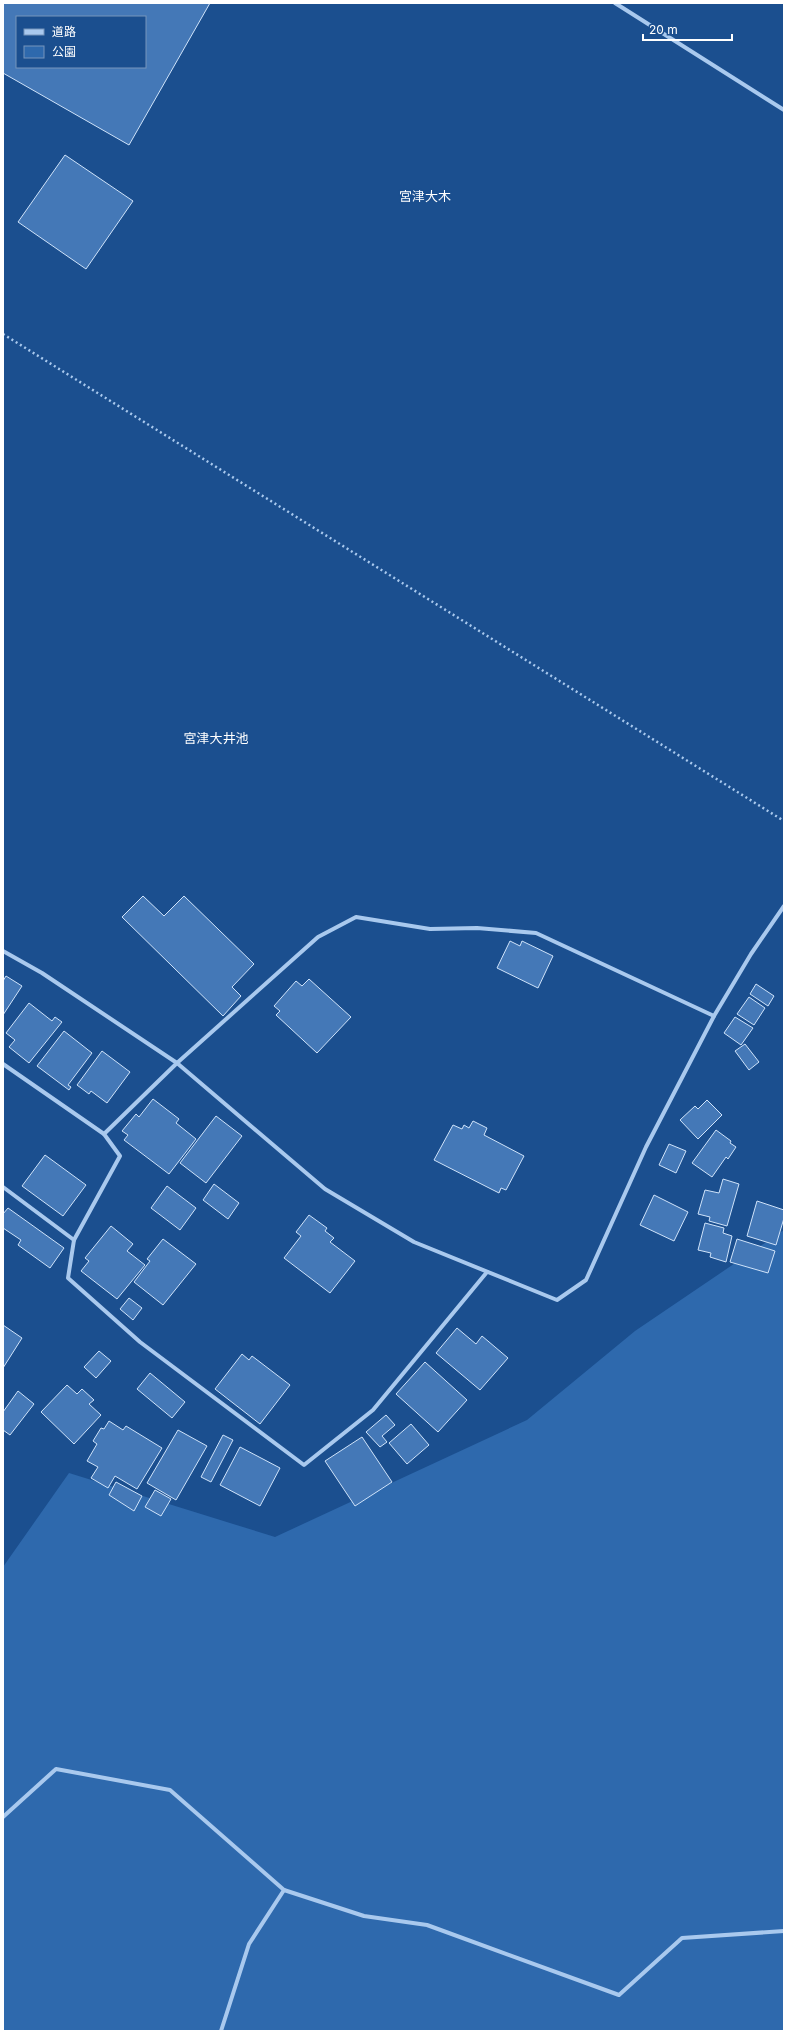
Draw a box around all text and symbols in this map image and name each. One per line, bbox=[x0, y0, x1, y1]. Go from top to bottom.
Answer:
legend bbox=[16, 16, 146, 68]
scale bar bbox=[643, 16, 732, 42]
text: 20 m bbox=[649, 22, 678, 37]
text: 道路 bbox=[52, 24, 76, 39]
text: 公園 bbox=[52, 44, 76, 59]
district label: 宮津大木 bbox=[399, 188, 451, 204]
district label: 宮津大井池 bbox=[183, 730, 249, 746]

